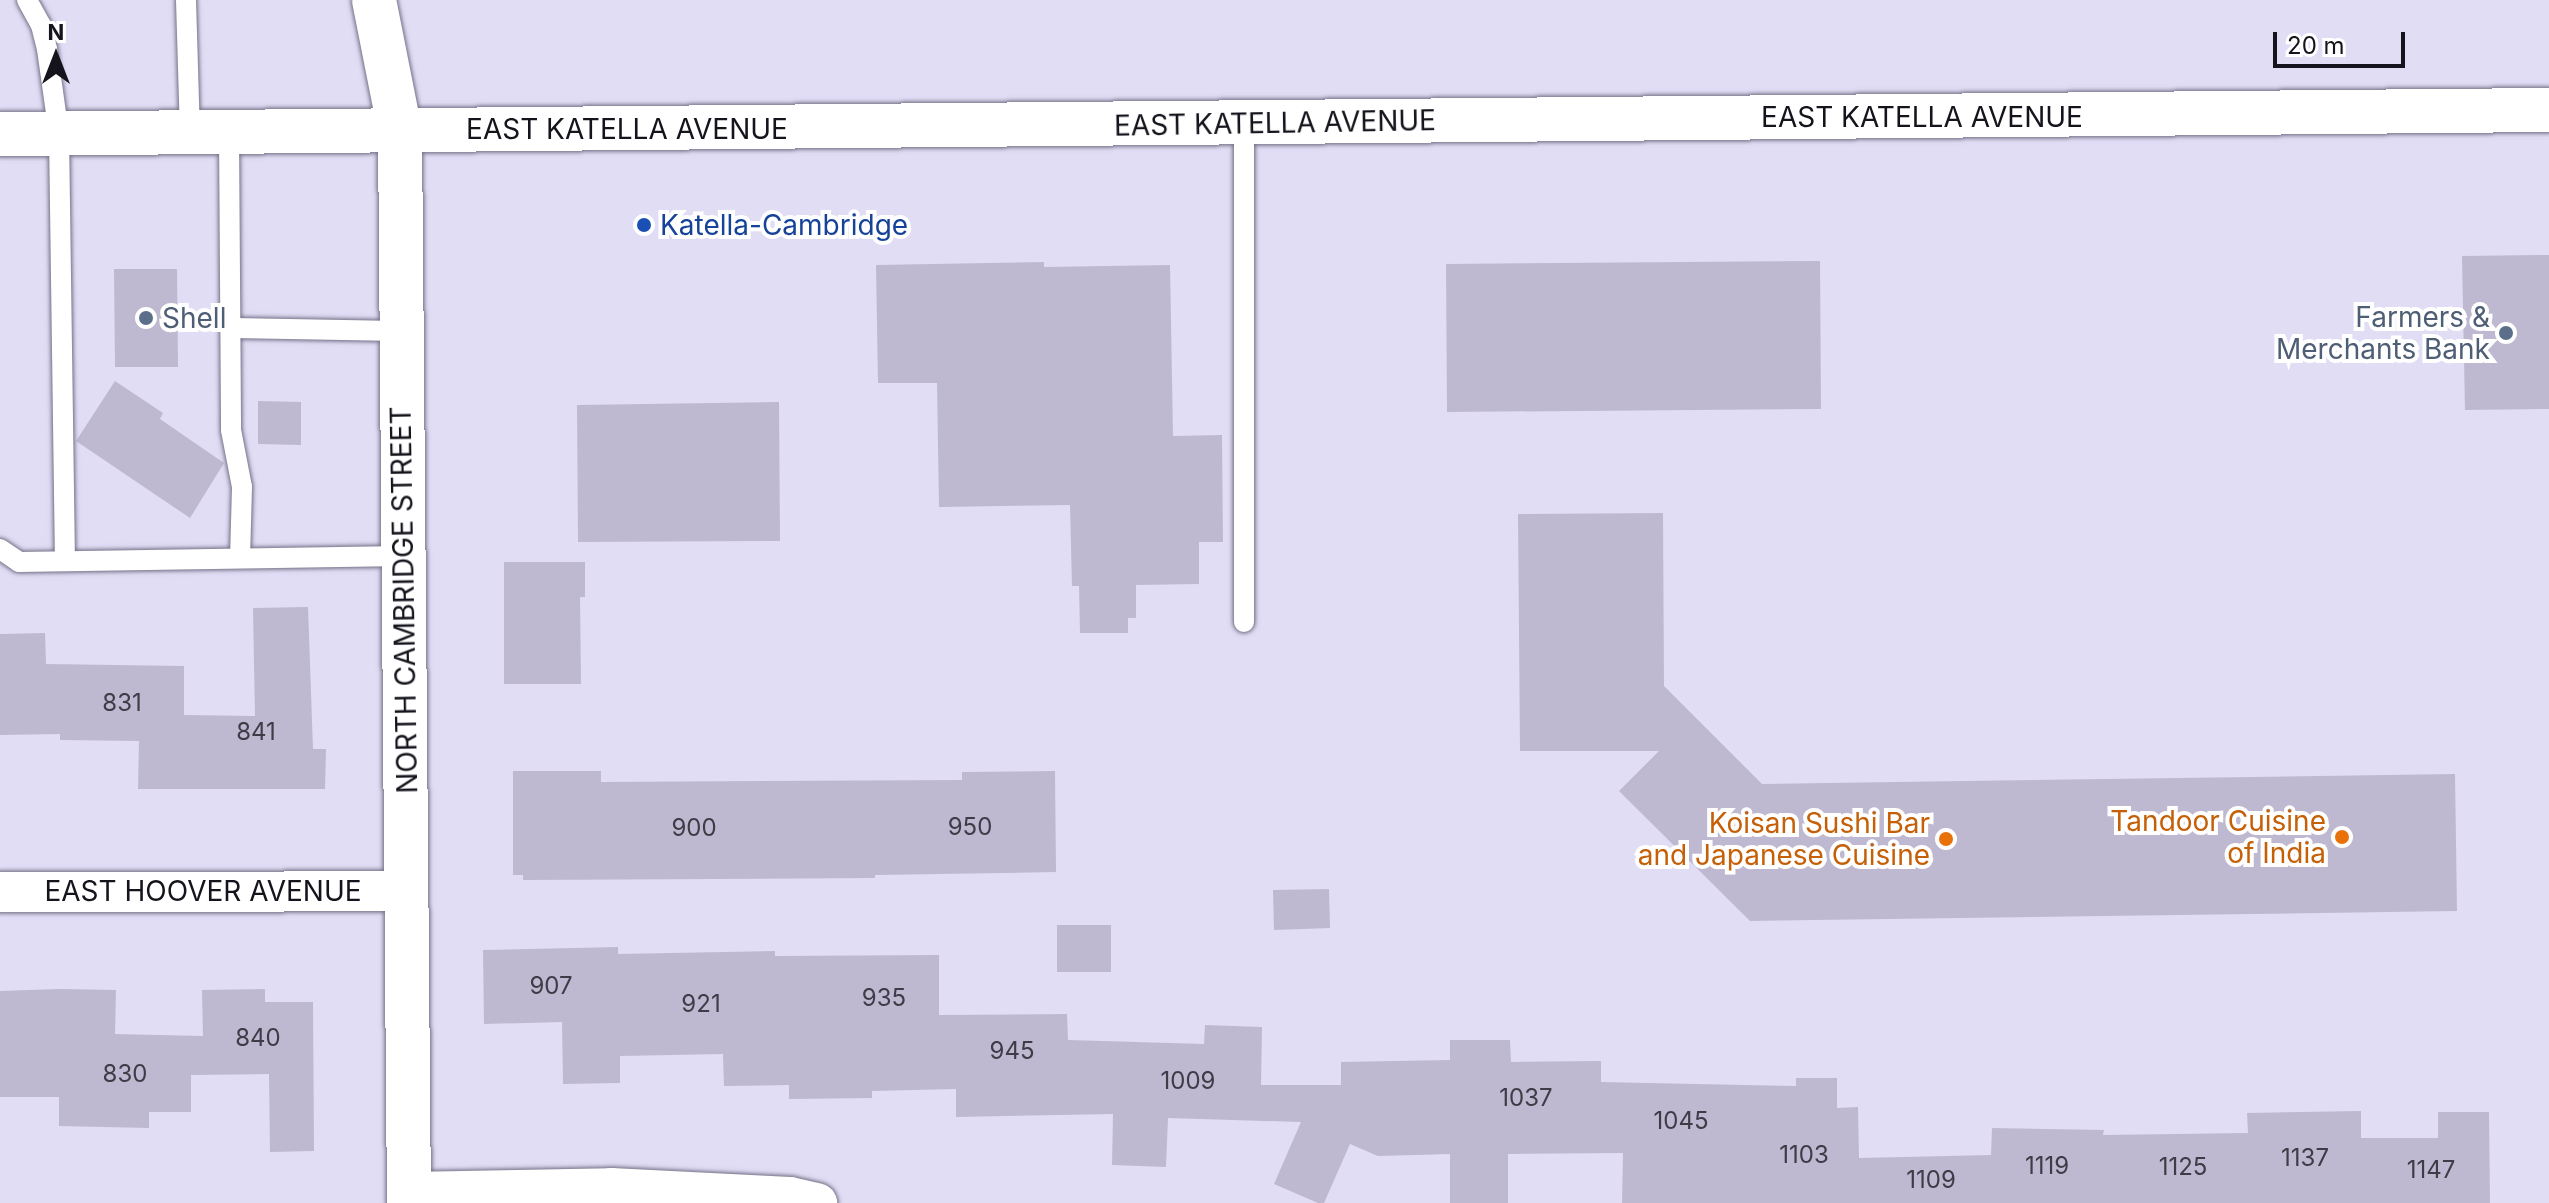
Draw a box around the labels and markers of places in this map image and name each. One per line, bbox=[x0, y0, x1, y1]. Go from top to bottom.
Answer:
place label: Katella-Cambridge bbox=[660, 208, 908, 242]
marker: Katella-Cambridge bbox=[635, 216, 653, 234]
place label: Farmers & Merchants Bank bbox=[2276, 300, 2490, 366]
place label: Shell bbox=[162, 301, 226, 335]
marker: Shell bbox=[137, 309, 155, 327]
marker: Farmers & Merchants Bank bbox=[2497, 324, 2515, 342]
place label: Tandoor Cuisine of India bbox=[2110, 804, 2326, 870]
place label: Koisan Sushi Bar and Japanese Cuisine bbox=[1638, 806, 1930, 872]
marker: Tandoor Cuisine of India bbox=[2333, 828, 2351, 846]
marker: Koisan Sushi Bar and Japanese Cuisine bbox=[1937, 830, 1955, 848]

